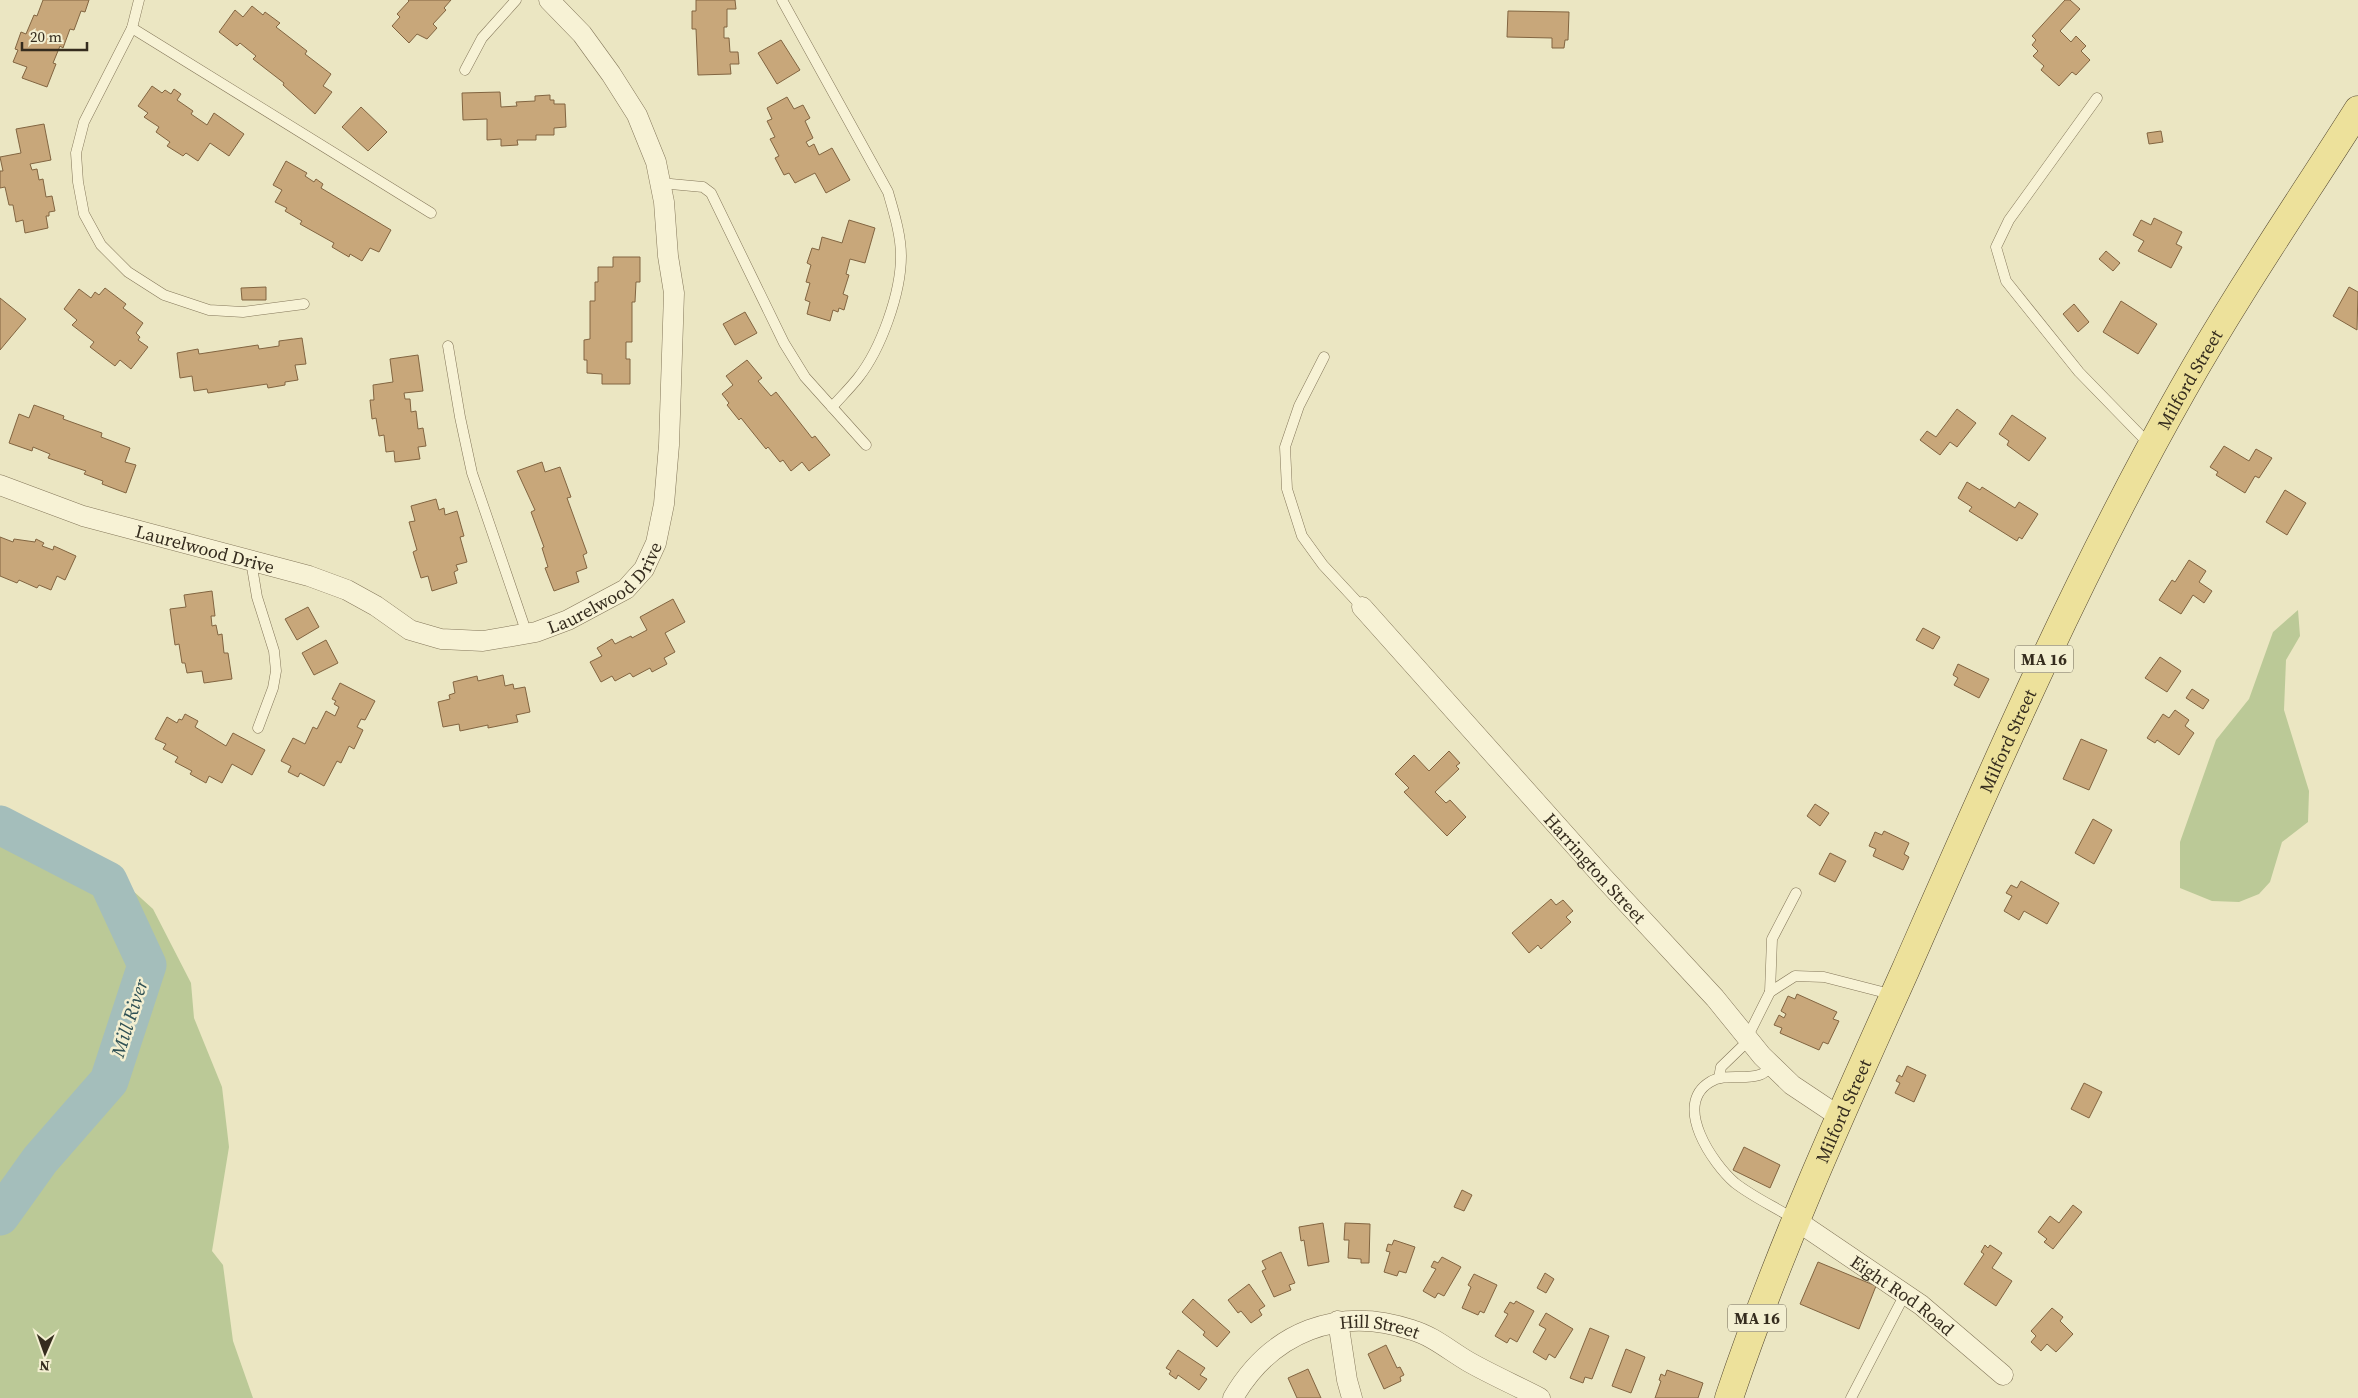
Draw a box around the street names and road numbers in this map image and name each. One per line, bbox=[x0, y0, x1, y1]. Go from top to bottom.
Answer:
street label: Milford Street bbox=[2151, 324, 2228, 434]
street label: Laurelwood Drive bbox=[133, 518, 278, 579]
street label: Laurelwood Drive bbox=[544, 537, 667, 639]
road number: MA 16 bbox=[2015, 646, 2073, 672]
street label: Milford Street bbox=[1973, 685, 2042, 797]
street label: Harrington Street bbox=[1539, 807, 1652, 929]
street label: Milford Street bbox=[1809, 1055, 1877, 1167]
street label: Eight Rod Road bbox=[1846, 1249, 1960, 1341]
road number: MA 16 bbox=[1728, 1305, 1786, 1332]
street label: Hill Street bbox=[1338, 1308, 1423, 1344]

